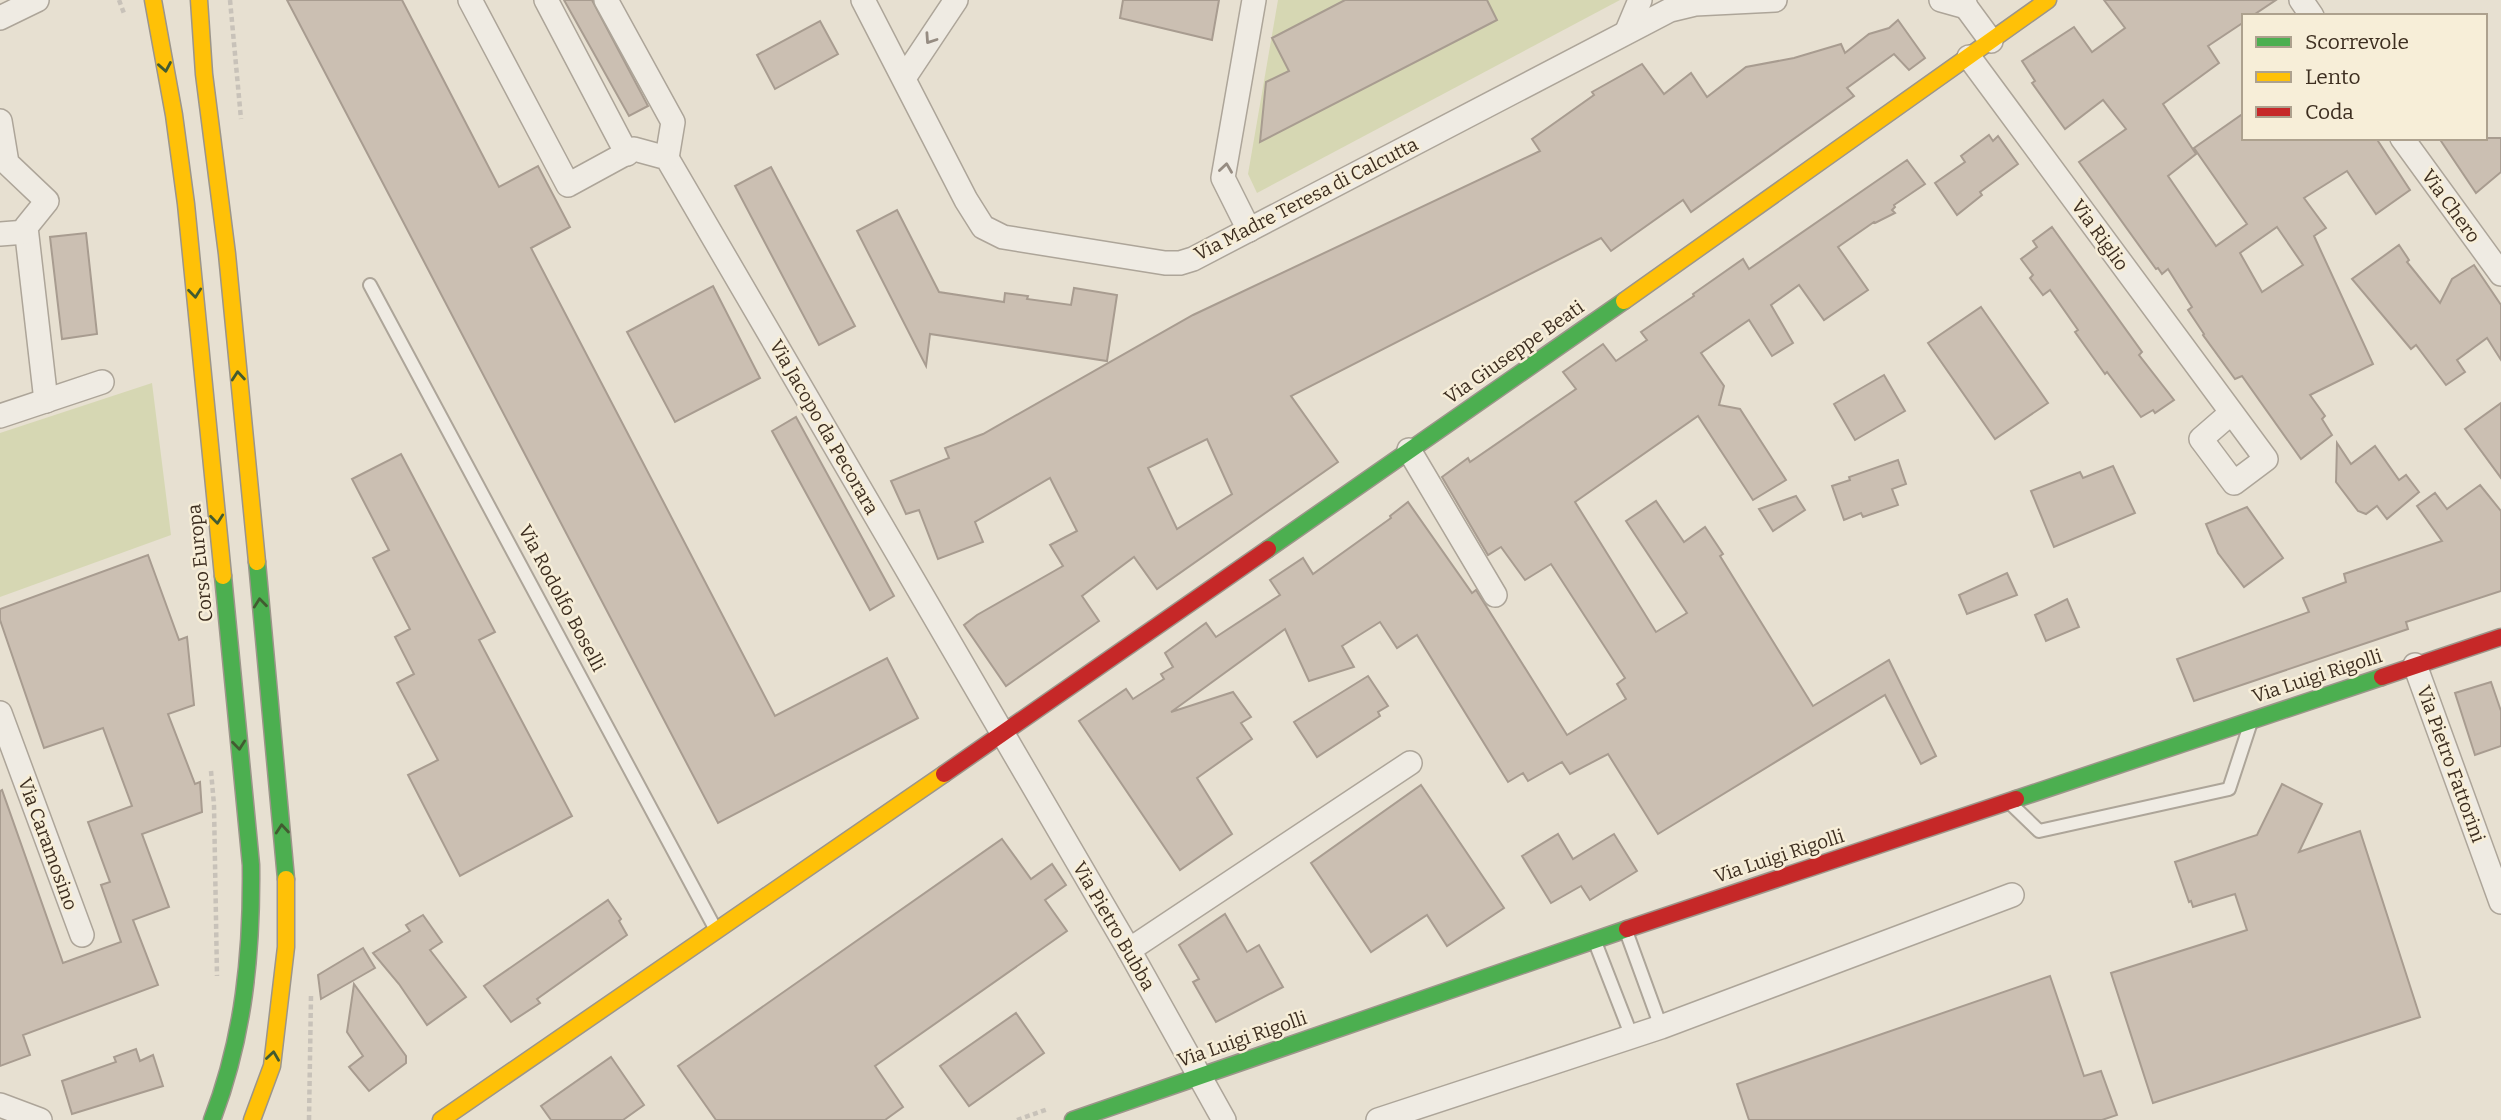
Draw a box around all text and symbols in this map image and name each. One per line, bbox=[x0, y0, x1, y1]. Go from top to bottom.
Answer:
legend bbox=[2242, 14, 2487, 140]
text: Scorrevole bbox=[2305, 29, 2409, 55]
one-way arrow bbox=[926, 31, 938, 44]
one-way arrow bbox=[157, 61, 172, 73]
text: Lento bbox=[2305, 64, 2361, 90]
text: Coda bbox=[2305, 99, 2354, 125]
street label: Via Madre Teresa di Calcutta bbox=[1190, 132, 1422, 266]
one-way arrow bbox=[1218, 162, 1233, 174]
street label: Via Chero bbox=[2417, 165, 2485, 247]
street label: Via Riglio bbox=[2067, 195, 2134, 275]
one-way arrow bbox=[187, 287, 202, 298]
street label: Via Giuseppe Beati bbox=[1440, 295, 1588, 409]
street label: Via Jacopo da Pecorara bbox=[765, 336, 884, 519]
one-way arrow bbox=[231, 370, 246, 381]
street label: Corso Europa bbox=[182, 502, 218, 623]
one-way arrow bbox=[209, 514, 224, 525]
street label: Via Rodolfo Boselli bbox=[514, 521, 611, 676]
one-way arrow bbox=[253, 597, 268, 608]
street label: Via Luigi Rigolli bbox=[2249, 644, 2385, 708]
street label: Via Pietro Fattorini bbox=[2412, 682, 2490, 846]
one-way arrow bbox=[231, 740, 246, 751]
street label: Via Caramosino bbox=[13, 775, 83, 913]
one-way arrow bbox=[275, 823, 290, 834]
street label: Via Luigi Rigolli bbox=[1711, 824, 1847, 888]
street label: Via Pietro Bubba bbox=[1068, 858, 1160, 995]
street label: Via Luigi Rigolli bbox=[1174, 1006, 1310, 1072]
one-way arrow bbox=[265, 1050, 280, 1061]

